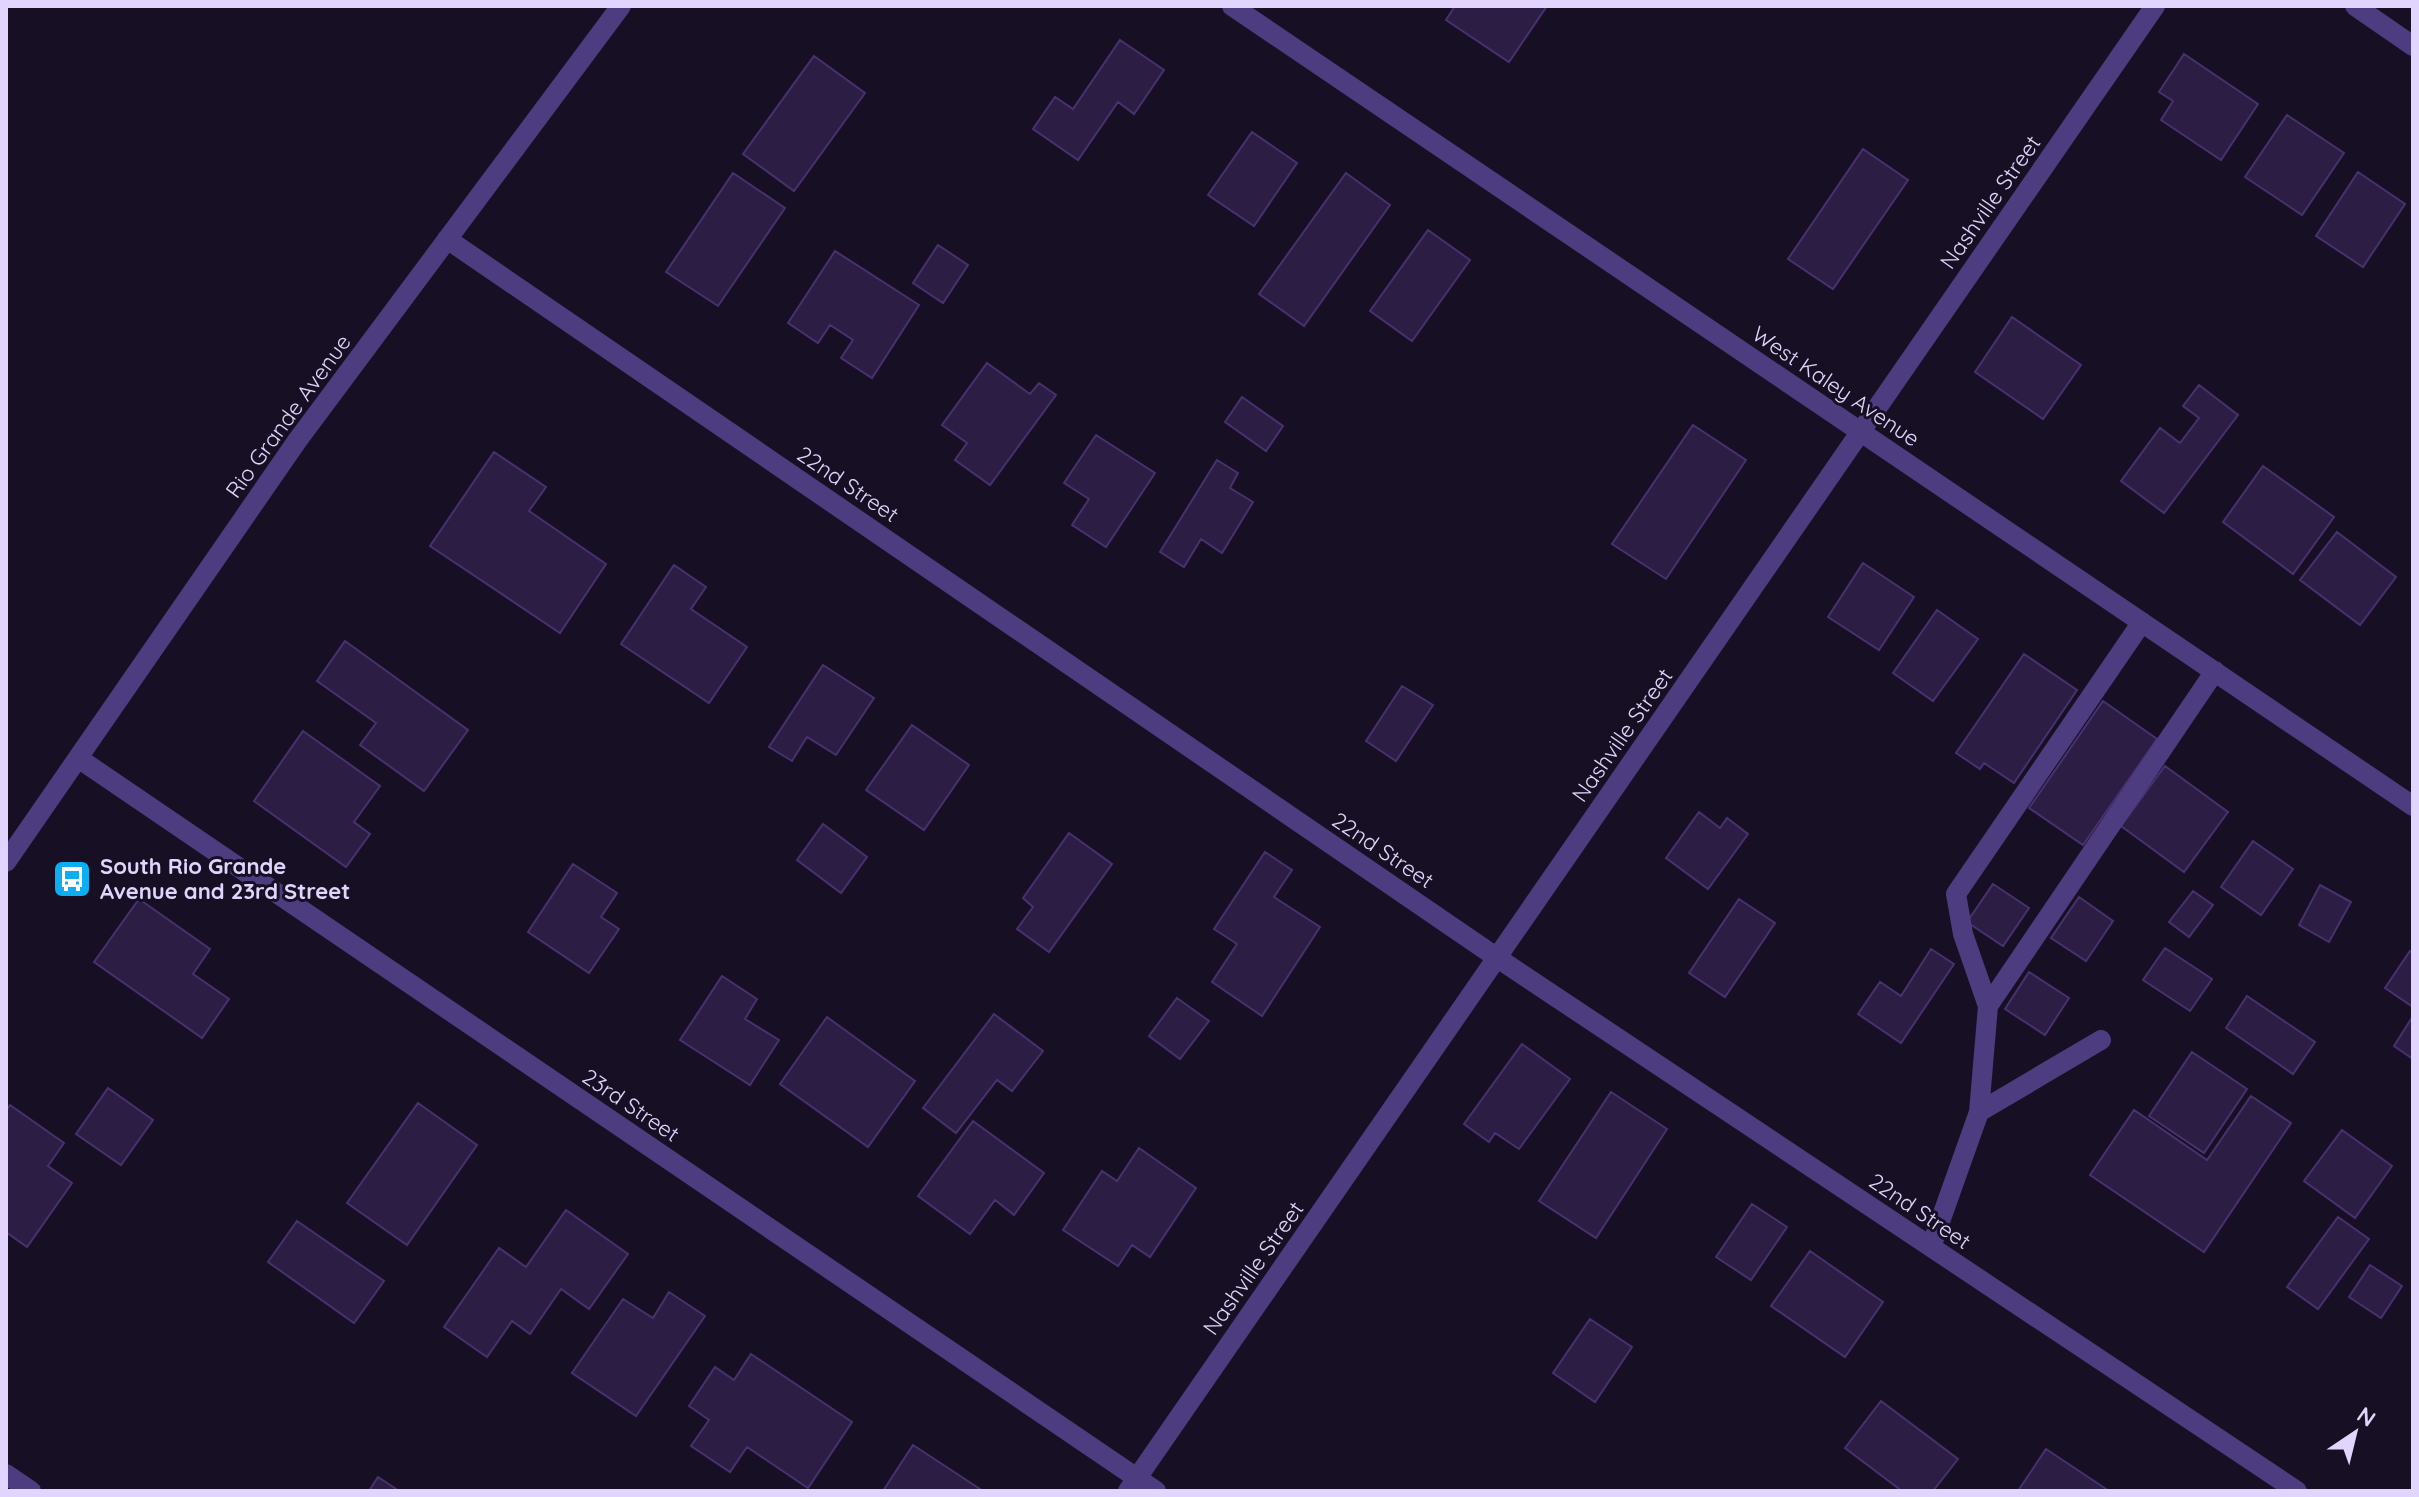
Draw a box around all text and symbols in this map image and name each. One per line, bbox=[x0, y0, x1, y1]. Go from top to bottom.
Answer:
street label: Nashville Street bbox=[1934, 130, 2046, 274]
street label: West Kaley Avenue bbox=[1747, 320, 1925, 452]
street label: Rio Grande Avenue bbox=[219, 329, 357, 503]
street label: 22nd Street bbox=[792, 440, 904, 528]
street label: Nashville Street bbox=[1566, 663, 1678, 807]
street label: 22nd Street bbox=[1327, 806, 1439, 894]
place label: South Rio Grande Avenue and 23rd Street bbox=[100, 852, 350, 905]
bus stop icon: South Rio Grande Avenue and 23rd Street bbox=[51, 858, 93, 900]
street label: 23rd Street bbox=[577, 1062, 685, 1148]
street label: 22nd Street bbox=[1864, 1167, 1976, 1255]
street label: Nashville Street bbox=[1197, 1196, 1309, 1340]
north arrow bbox=[2315, 1393, 2395, 1473]
text: N bbox=[2352, 1401, 2381, 1433]

